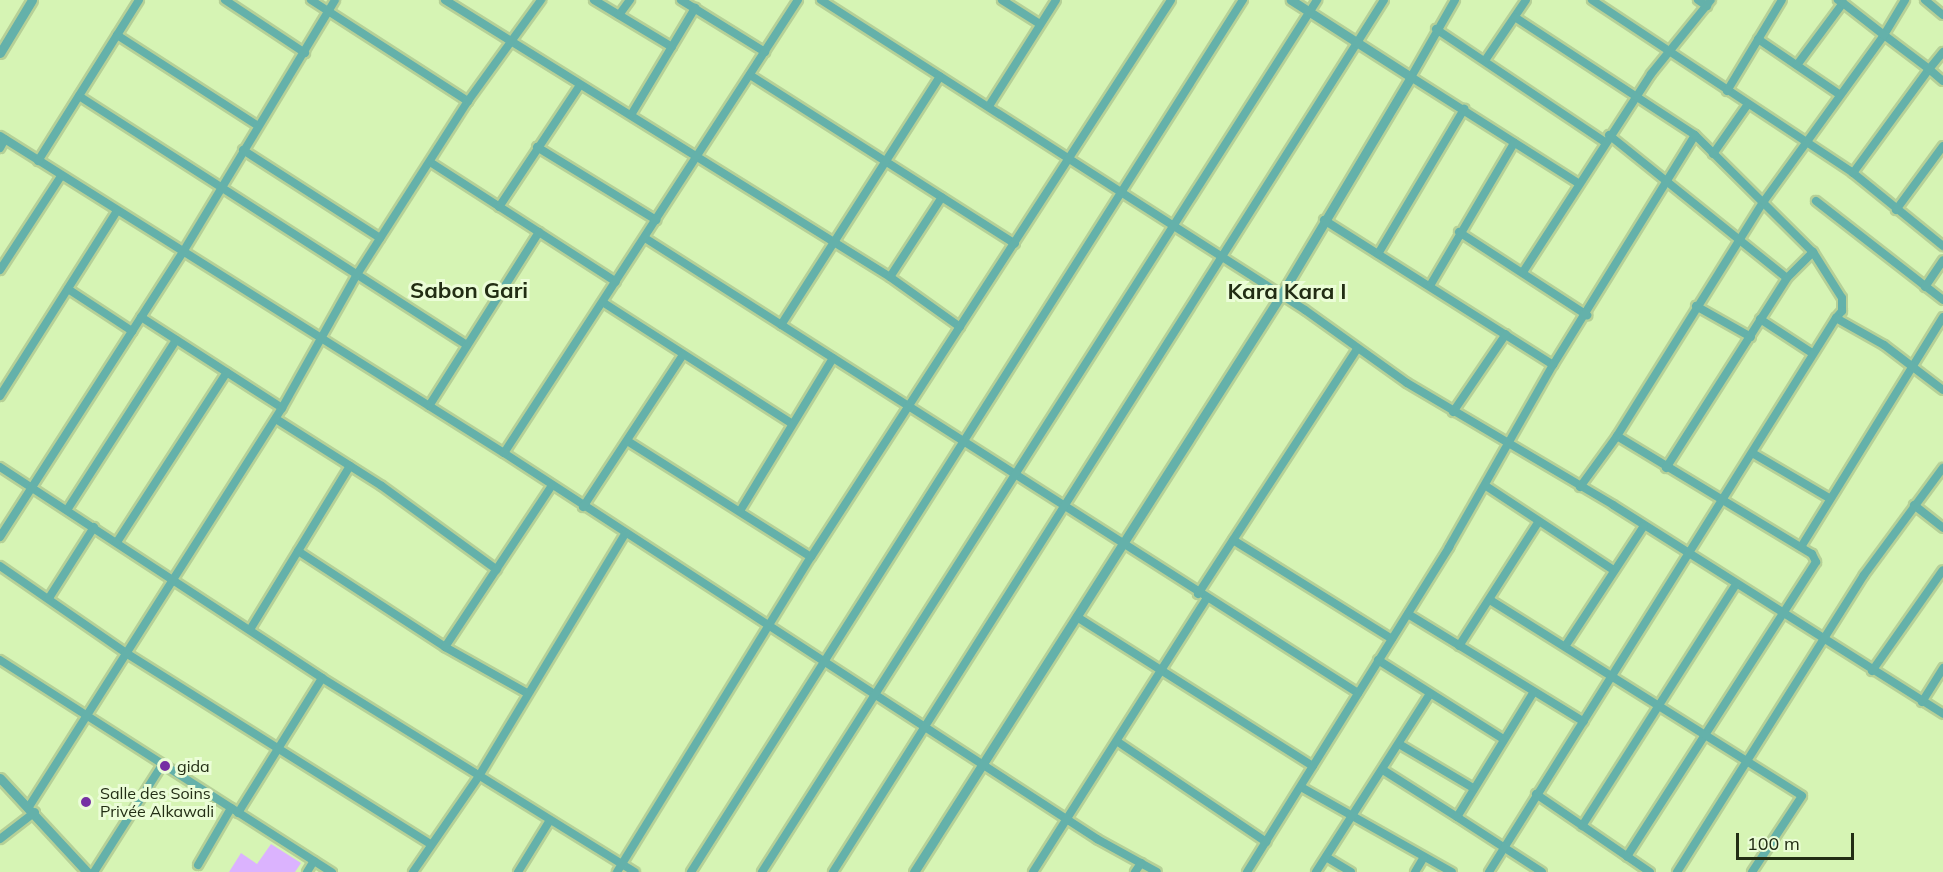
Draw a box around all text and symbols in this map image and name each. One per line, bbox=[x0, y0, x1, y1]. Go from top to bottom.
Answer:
district label: Sabon Gari bbox=[410, 278, 528, 304]
district label: Kara Kara I bbox=[1227, 279, 1347, 305]
place label: gida bbox=[177, 756, 210, 776]
marker: gida bbox=[158, 759, 172, 773]
place label: Salle des Soins Privée Alkawali bbox=[100, 783, 214, 821]
marker: Salle des Soins Privée Alkawali bbox=[77, 793, 95, 811]
scale bar bbox=[1739, 821, 1858, 859]
text: 100 m bbox=[1747, 832, 1800, 855]

